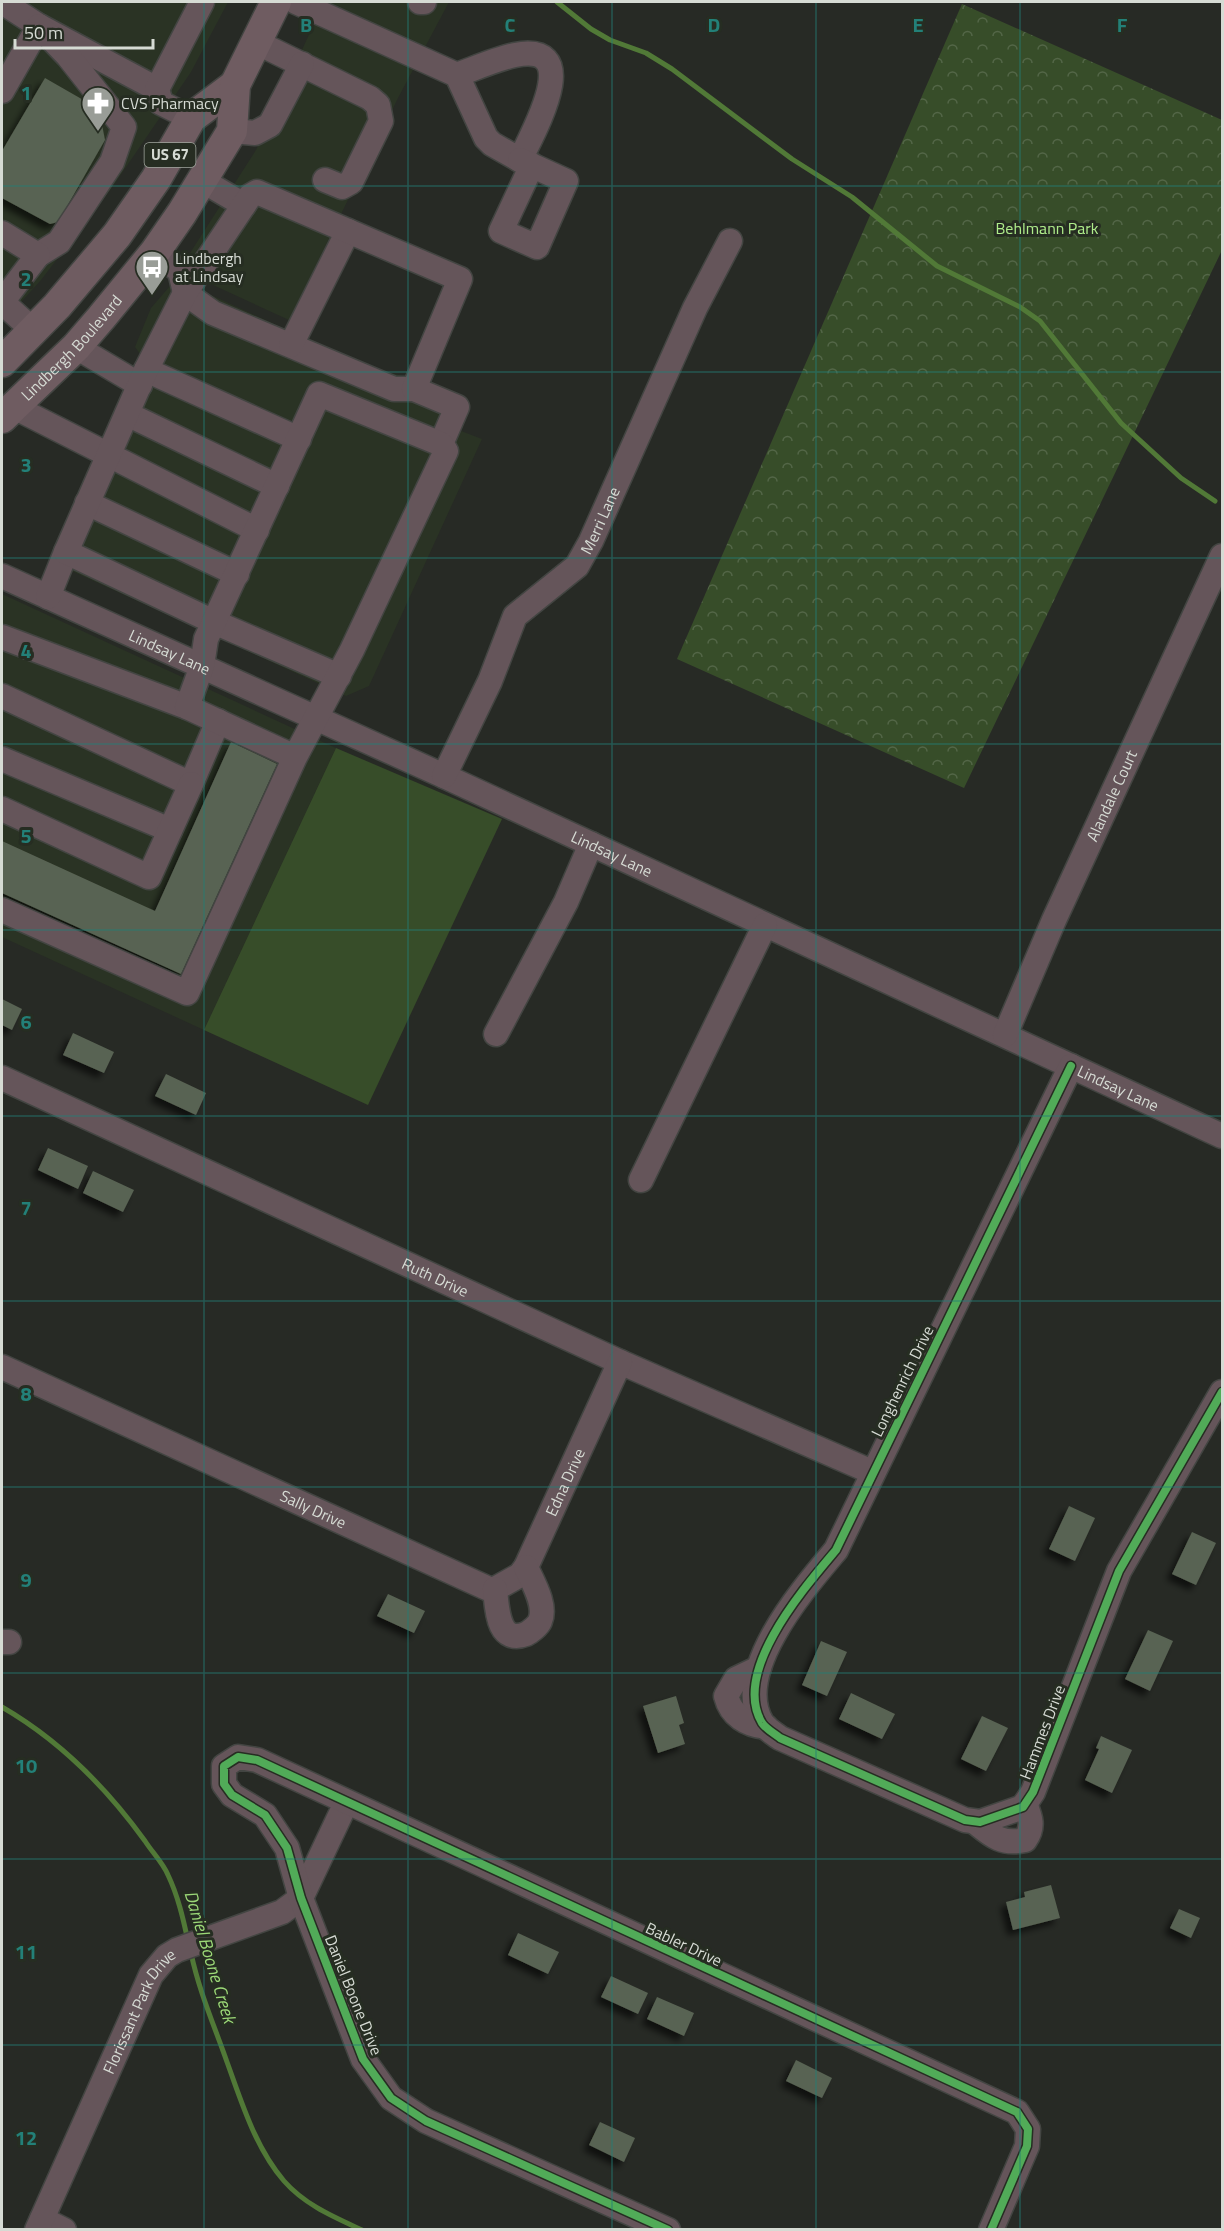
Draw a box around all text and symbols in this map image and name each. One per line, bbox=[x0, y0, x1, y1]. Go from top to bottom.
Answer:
text: B bbox=[300, 9, 312, 40]
text: C bbox=[505, 9, 516, 40]
text: D bbox=[708, 9, 720, 40]
text: E bbox=[912, 9, 924, 40]
text: F bbox=[1117, 9, 1128, 40]
scale bar bbox=[15, 12, 153, 50]
text: 50 m bbox=[24, 19, 63, 46]
text: 1 bbox=[20, 77, 32, 108]
pharmacy icon: CVS Pharmacy bbox=[80, 85, 116, 132]
place label: CVS Pharmacy bbox=[121, 91, 219, 115]
road number: US 67 bbox=[144, 143, 195, 167]
park label: Behlmann Park bbox=[996, 216, 1099, 240]
place label: Lindbergh at Lindsay bbox=[175, 246, 244, 288]
bus stop icon: Lindbergh at Lindsay bbox=[134, 249, 170, 296]
text: 2 bbox=[20, 263, 32, 294]
street label: Lindbergh Boulevard bbox=[15, 289, 128, 406]
text: 3 bbox=[20, 449, 32, 480]
street label: Merri Lane bbox=[574, 483, 626, 559]
street label: Lindsay Lane bbox=[125, 623, 214, 681]
text: 4 bbox=[20, 635, 32, 666]
street label: Alandale Court bbox=[1080, 746, 1143, 845]
text: 5 bbox=[20, 820, 32, 851]
street label: Lindsay Lane bbox=[567, 824, 656, 883]
text: 6 bbox=[20, 1006, 32, 1037]
street label: Lindsay Lane bbox=[1074, 1059, 1163, 1117]
text: 7 bbox=[20, 1192, 32, 1223]
street label: Ruth Drive bbox=[398, 1251, 473, 1303]
street label: Longhenrich Drive bbox=[865, 1321, 939, 1441]
text: 8 bbox=[20, 1378, 32, 1409]
street label: Edna Drive bbox=[539, 1444, 591, 1520]
street label: Sally Drive bbox=[276, 1483, 350, 1534]
text: 9 bbox=[20, 1564, 32, 1595]
street label: Hammes Drive bbox=[1013, 1681, 1071, 1783]
text: 10 bbox=[15, 1750, 37, 1781]
water label: Daniel Boone Creek bbox=[177, 1887, 244, 2028]
street label: Babler Drive bbox=[642, 1916, 726, 1972]
street label: Daniel Boone Drive bbox=[319, 1931, 389, 2059]
text: 11 bbox=[15, 1936, 37, 1967]
street label: Florissant Park Drive bbox=[96, 1942, 180, 2078]
text: 12 bbox=[15, 2122, 37, 2153]

